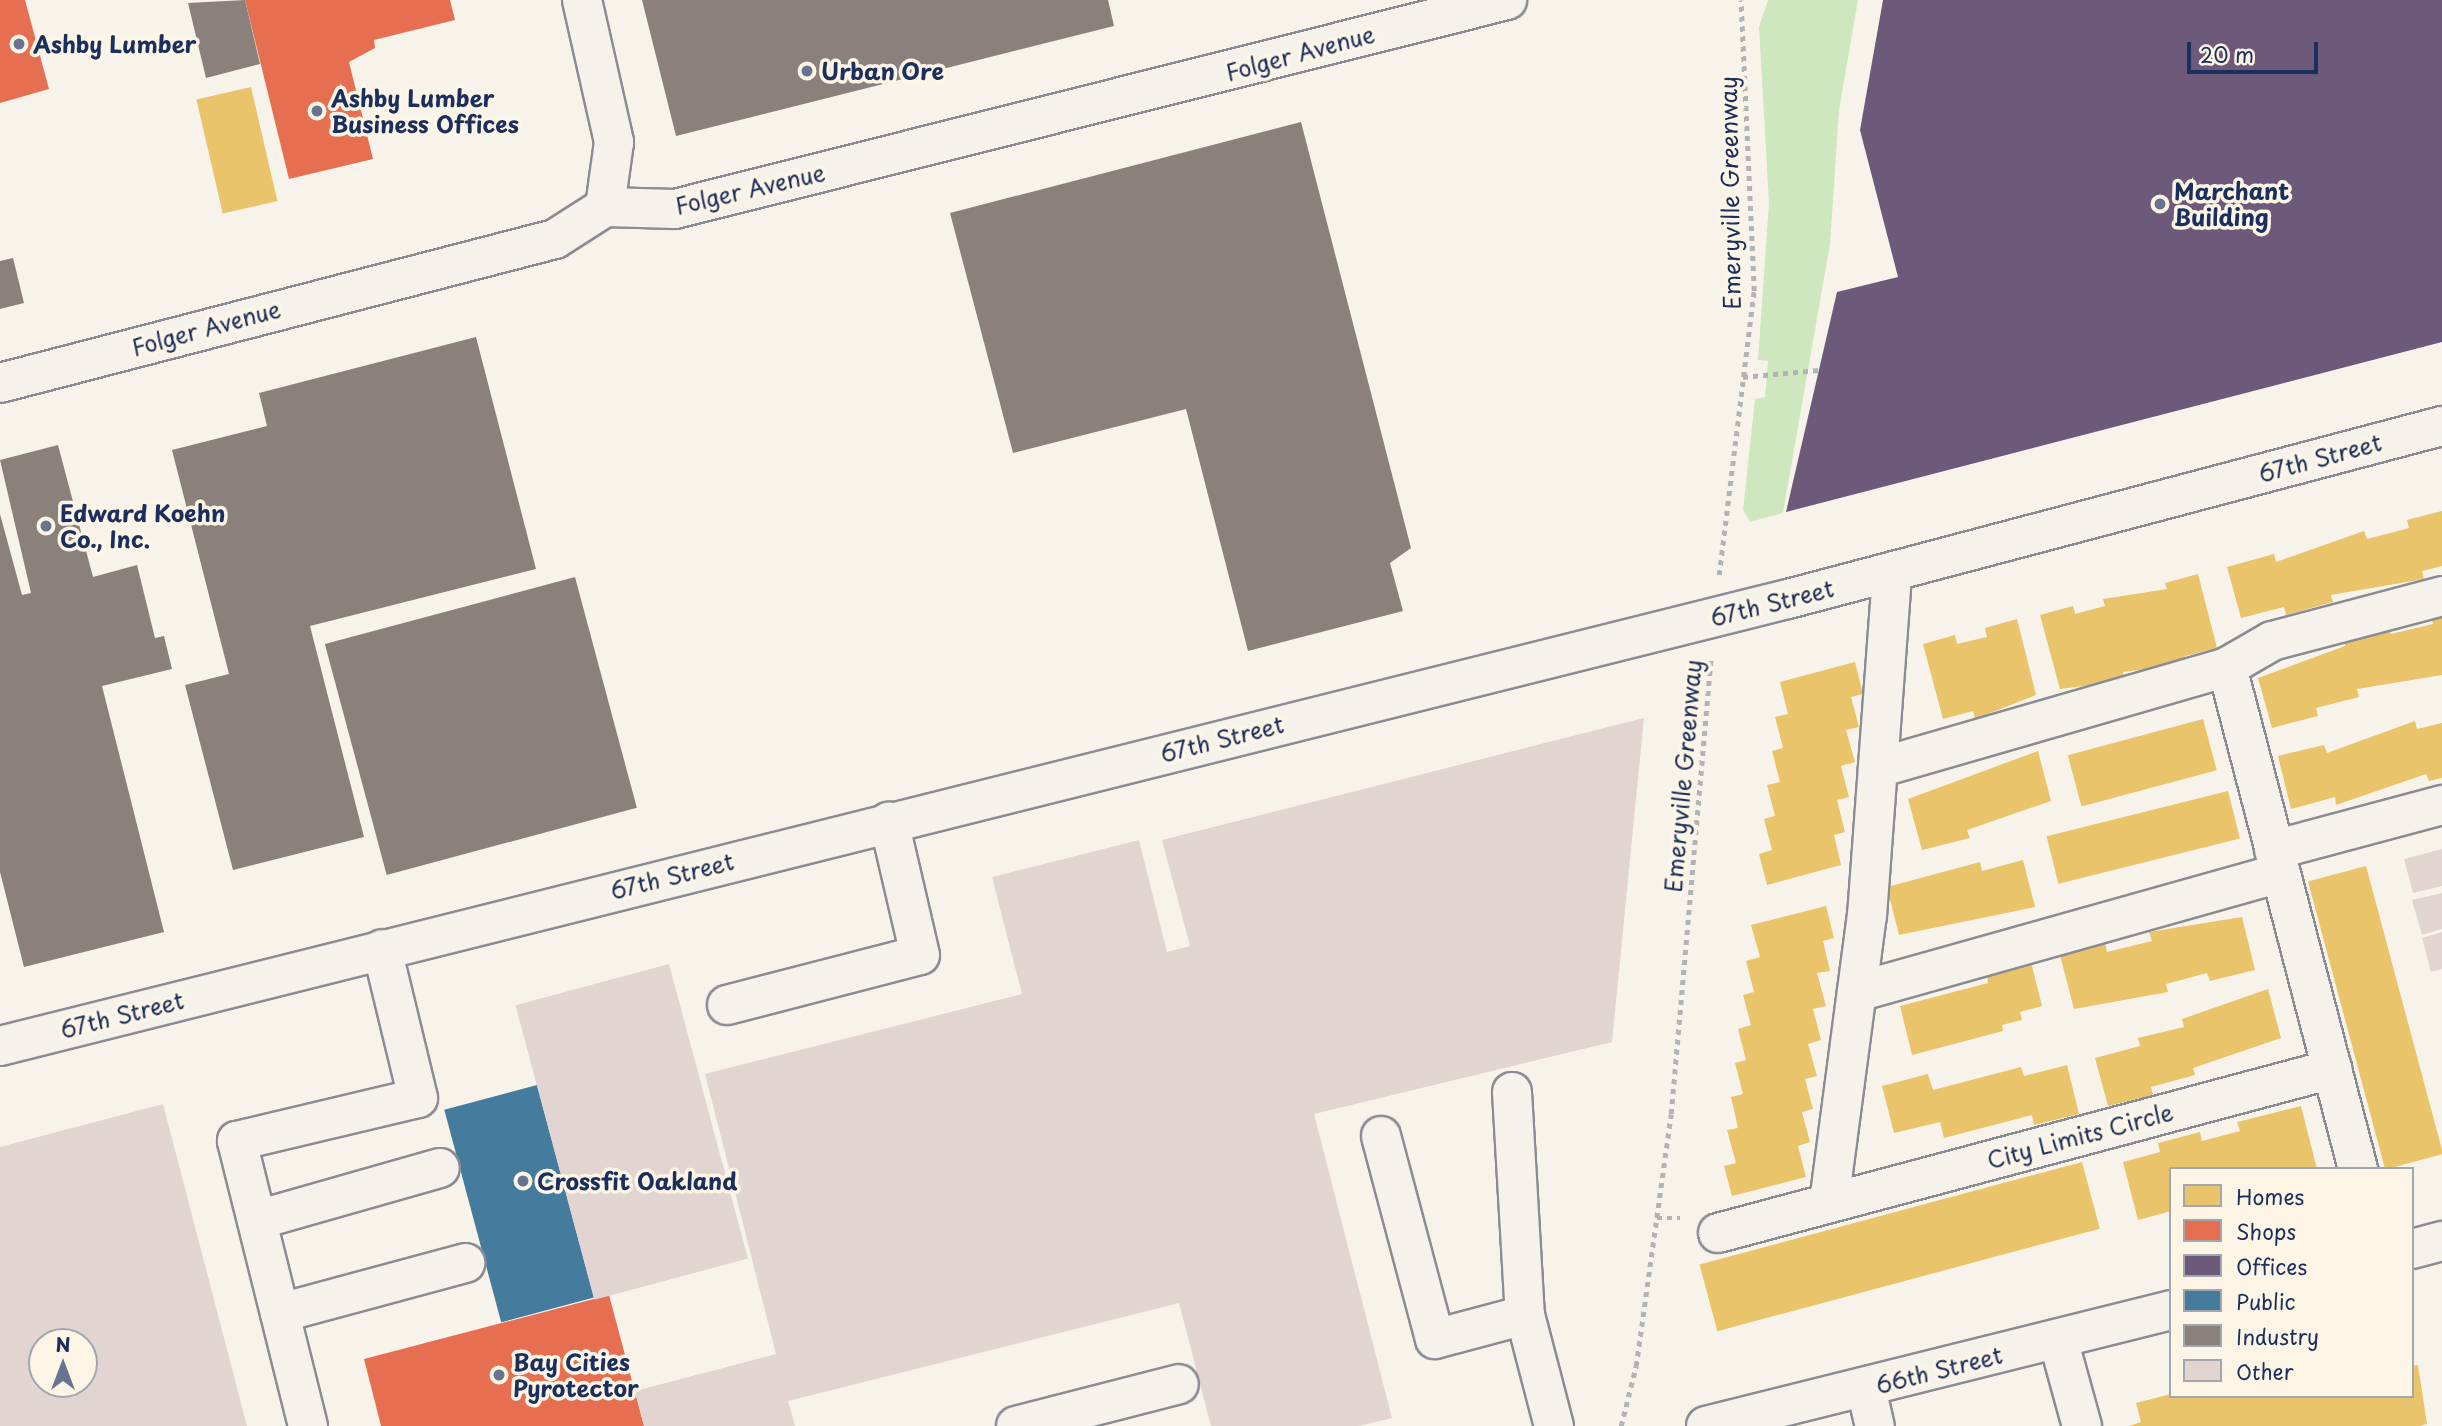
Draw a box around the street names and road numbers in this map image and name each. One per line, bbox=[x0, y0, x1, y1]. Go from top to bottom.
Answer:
street label: Folger Avenue bbox=[1222, 20, 1378, 86]
street label: Emeryville Greenway bbox=[1714, 74, 1746, 312]
street label: Folger Avenue bbox=[672, 158, 828, 220]
street label: Folger Avenue bbox=[128, 295, 284, 361]
street label: 67th Street bbox=[2255, 428, 2385, 488]
street label: 67th Street bbox=[1707, 574, 1837, 632]
street label: Emeryville Greenway bbox=[1659, 657, 1707, 895]
street label: 67th Street bbox=[1157, 710, 1287, 768]
street label: 67th Street bbox=[607, 847, 737, 905]
street label: 67th Street bbox=[57, 986, 187, 1044]
street label: City Limits Circle bbox=[1983, 1098, 2177, 1174]
street label: 66th Street bbox=[1872, 1341, 2006, 1399]

